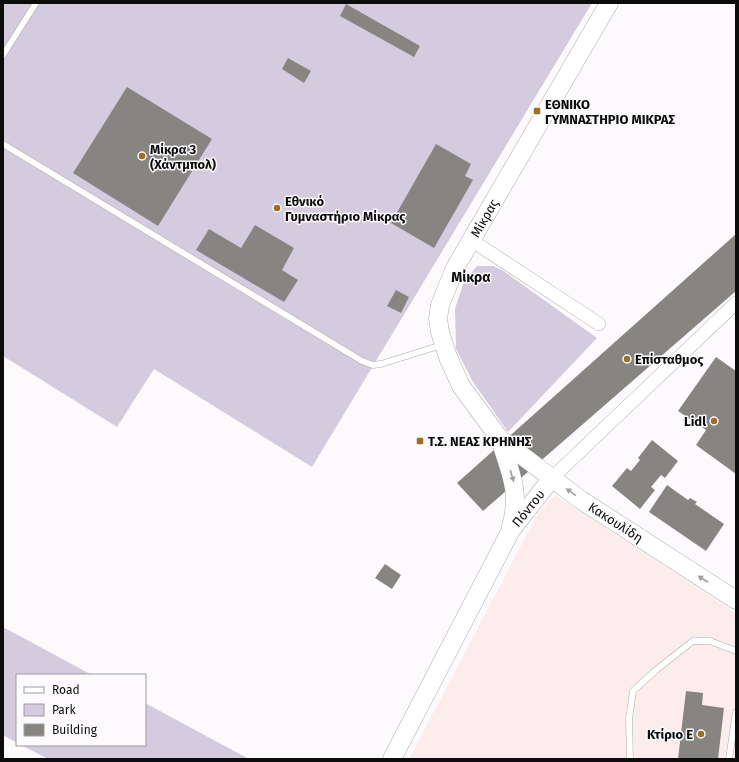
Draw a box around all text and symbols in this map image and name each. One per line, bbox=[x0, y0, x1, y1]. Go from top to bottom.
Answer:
place label: ΕΘΝΙΚΟ ΓΥΜΝΑΣΤΗΡΙΟ ΜΙΚΡΑΣ bbox=[545, 97, 675, 127]
marker: ΕΘΝΙΚΟ ΓΥΜΝΑΣΤΗΡΙΟ ΜΙΚΡΑΣ bbox=[532, 106, 542, 116]
place label: Μίκρα 3 (Χάντμπολ) bbox=[150, 142, 216, 172]
marker: Μίκρα 3 (Χάντμπολ) bbox=[137, 151, 147, 161]
place label: Εθνικό Γυμναστήριο Μίκρας bbox=[285, 194, 406, 224]
street label: Μίκρας bbox=[467, 196, 501, 240]
marker: Εθνικό Γυμναστήριο Μίκρας bbox=[272, 203, 282, 213]
district label: Μίκρα bbox=[451, 269, 491, 286]
place label: Επίσταθμος bbox=[635, 352, 704, 367]
marker: Επίσταθμος bbox=[622, 354, 632, 364]
place label: Lidl bbox=[684, 414, 706, 429]
marker: Lidl bbox=[709, 416, 719, 426]
place label: Τ.Σ. ΝΕΑΣ ΚΡΗΝΗΣ bbox=[428, 434, 532, 449]
marker: Τ.Σ. ΝΕΑΣ ΚΡΗΝΗΣ bbox=[415, 436, 425, 446]
one-way arrow bbox=[509, 470, 515, 482]
street label: Πόντου bbox=[509, 487, 548, 530]
one-way arrow bbox=[565, 488, 576, 496]
street label: Κακουλίδη bbox=[586, 499, 646, 546]
one-way arrow bbox=[697, 575, 709, 582]
legend bbox=[16, 674, 146, 746]
text: Road bbox=[52, 683, 80, 697]
text: Park bbox=[52, 703, 76, 717]
text: Building bbox=[52, 723, 98, 737]
place label: Κτίριο Ε bbox=[647, 727, 693, 742]
marker: Κτίριο Ε bbox=[696, 729, 706, 739]

